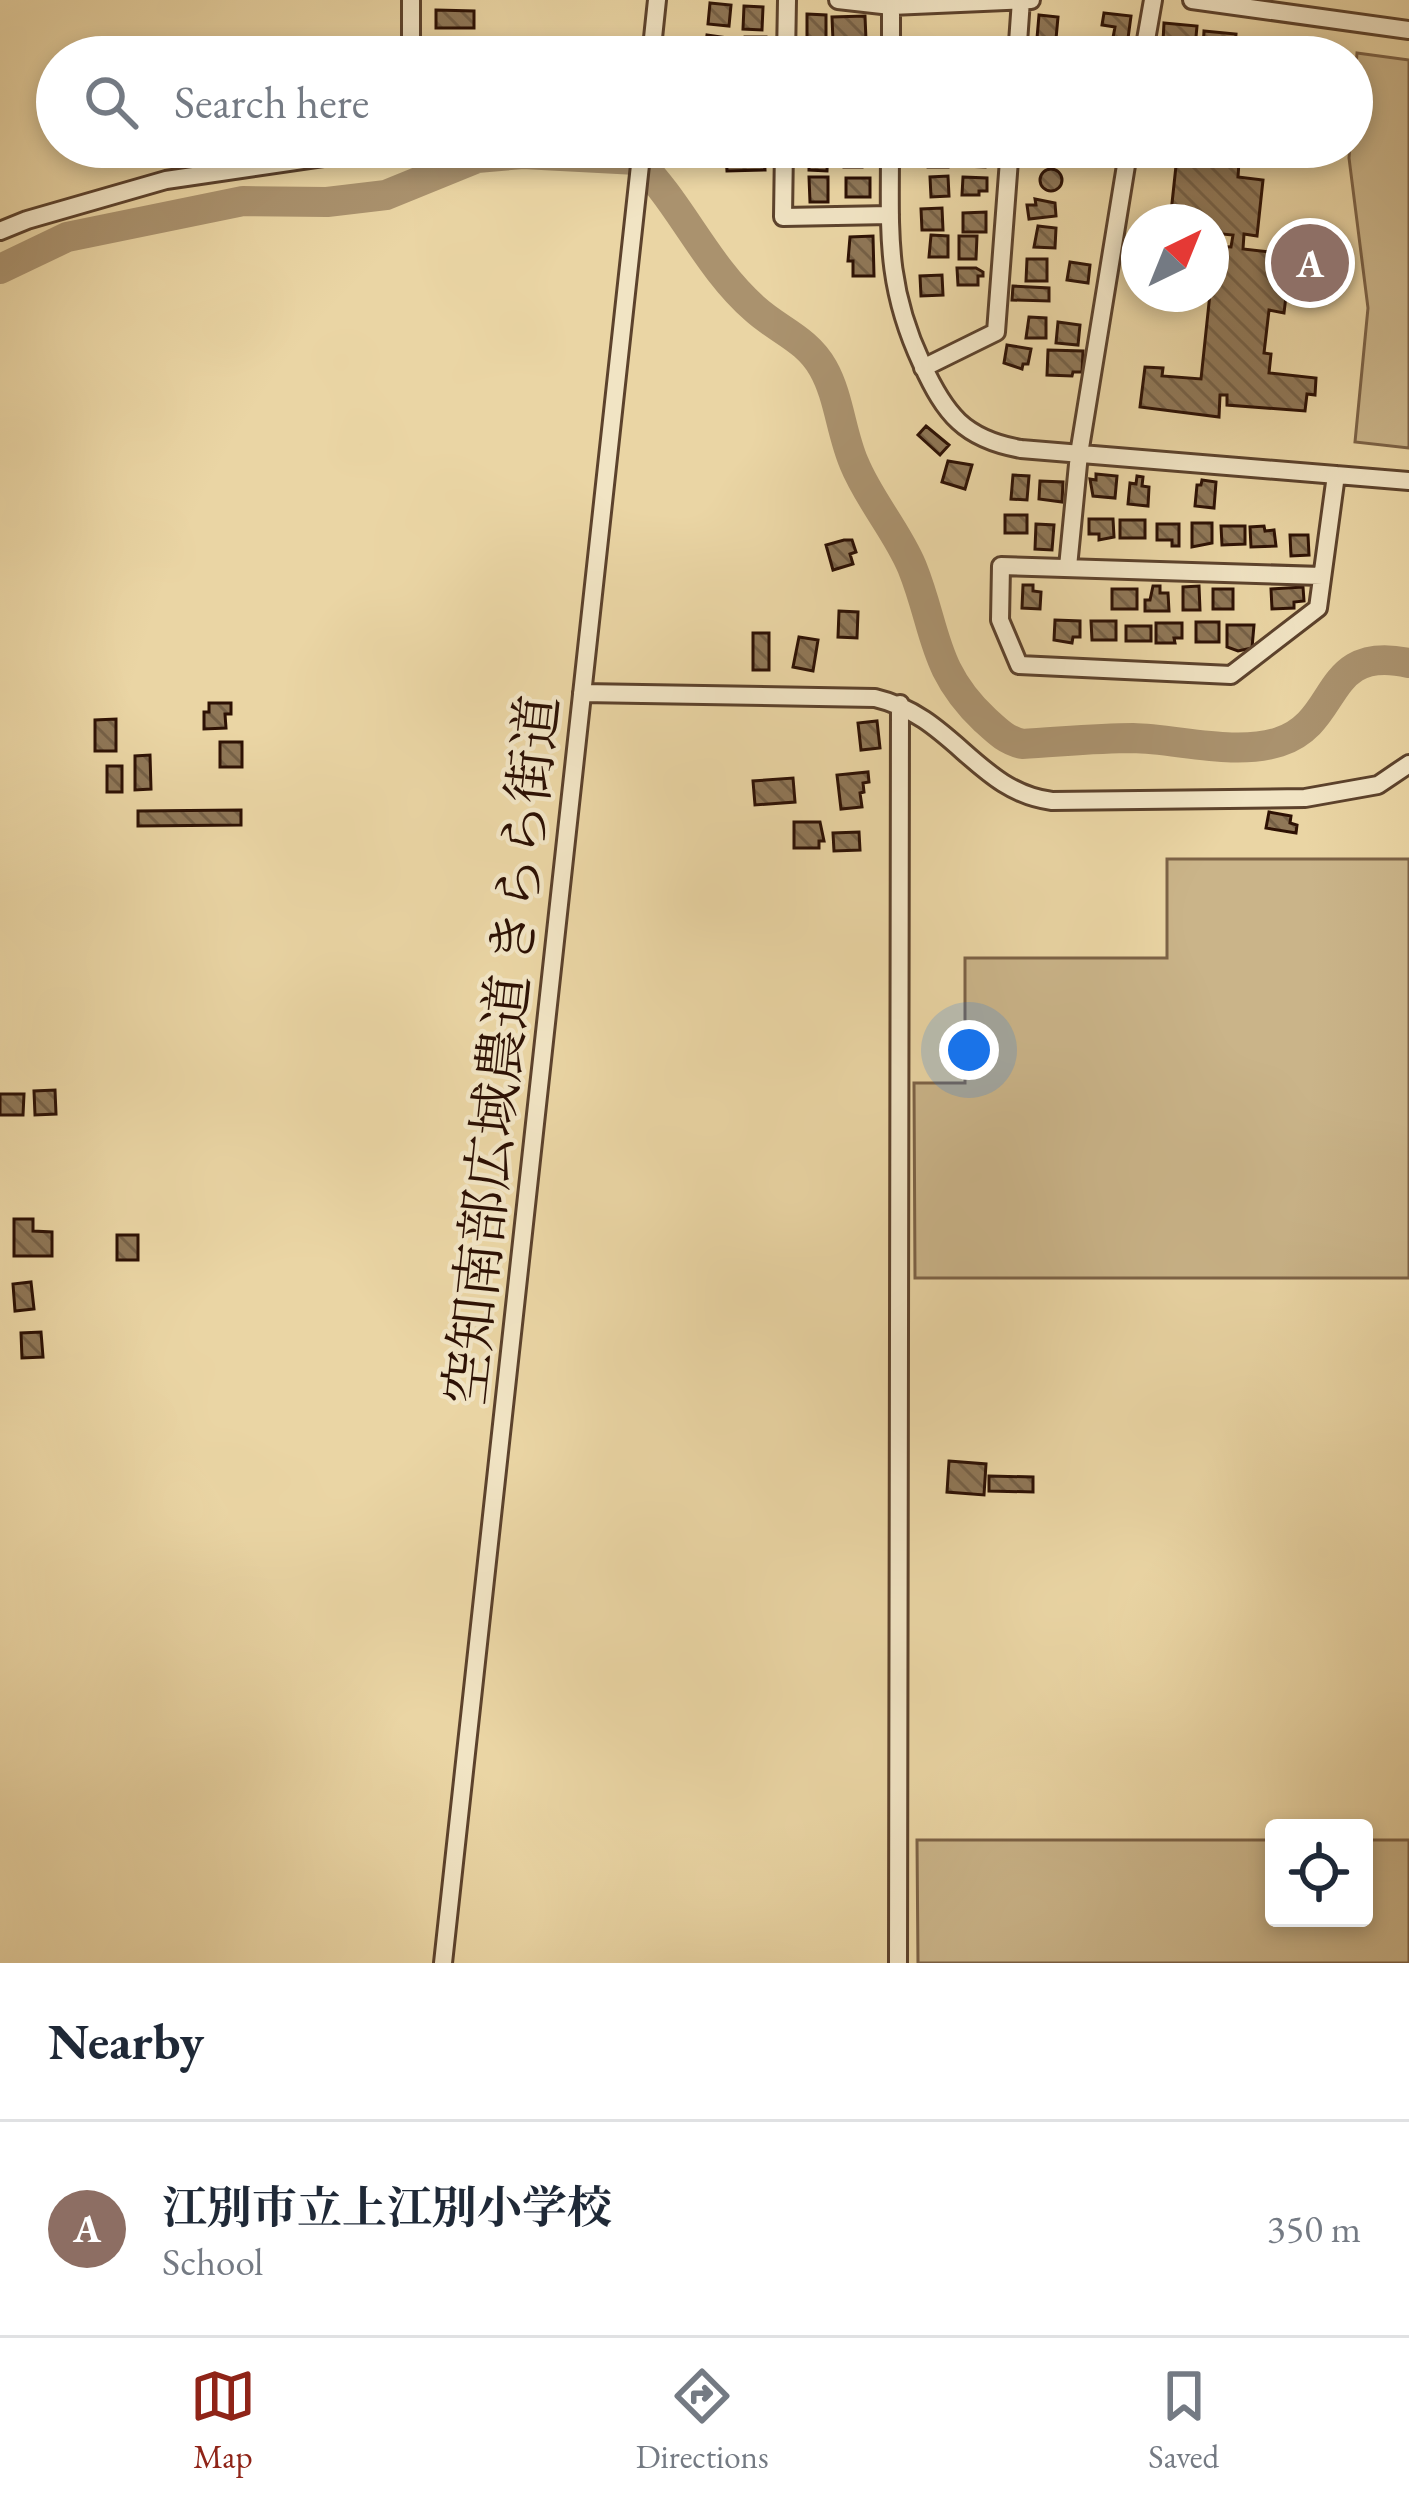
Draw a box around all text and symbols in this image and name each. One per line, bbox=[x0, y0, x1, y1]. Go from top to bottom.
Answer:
search box bbox=[36, 36, 1373, 168]
icon: search bbox=[78, 69, 144, 135]
text: Search here bbox=[174, 73, 369, 131]
north arrow bbox=[1121, 204, 1229, 312]
pin: A bbox=[1271, 218, 1349, 308]
street label: 空知南部広域農道 きらら街道 bbox=[429, 692, 573, 1408]
your location bbox=[939, 1020, 999, 1080]
map controls bbox=[1265, 1819, 1373, 1927]
button: locate bbox=[1265, 1819, 1373, 1927]
text: Nearby bbox=[48, 2008, 204, 2074]
text: 江別市立上江別小学校 bbox=[162, 2178, 612, 2236]
text: A bbox=[73, 2203, 101, 2254]
text: 350 m bbox=[1267, 2203, 1361, 2254]
text: School bbox=[162, 2236, 263, 2287]
tab: Map bbox=[190, 2363, 256, 2478]
tab: Directions bbox=[636, 2363, 769, 2478]
tab: Saved bbox=[1148, 2363, 1219, 2478]

